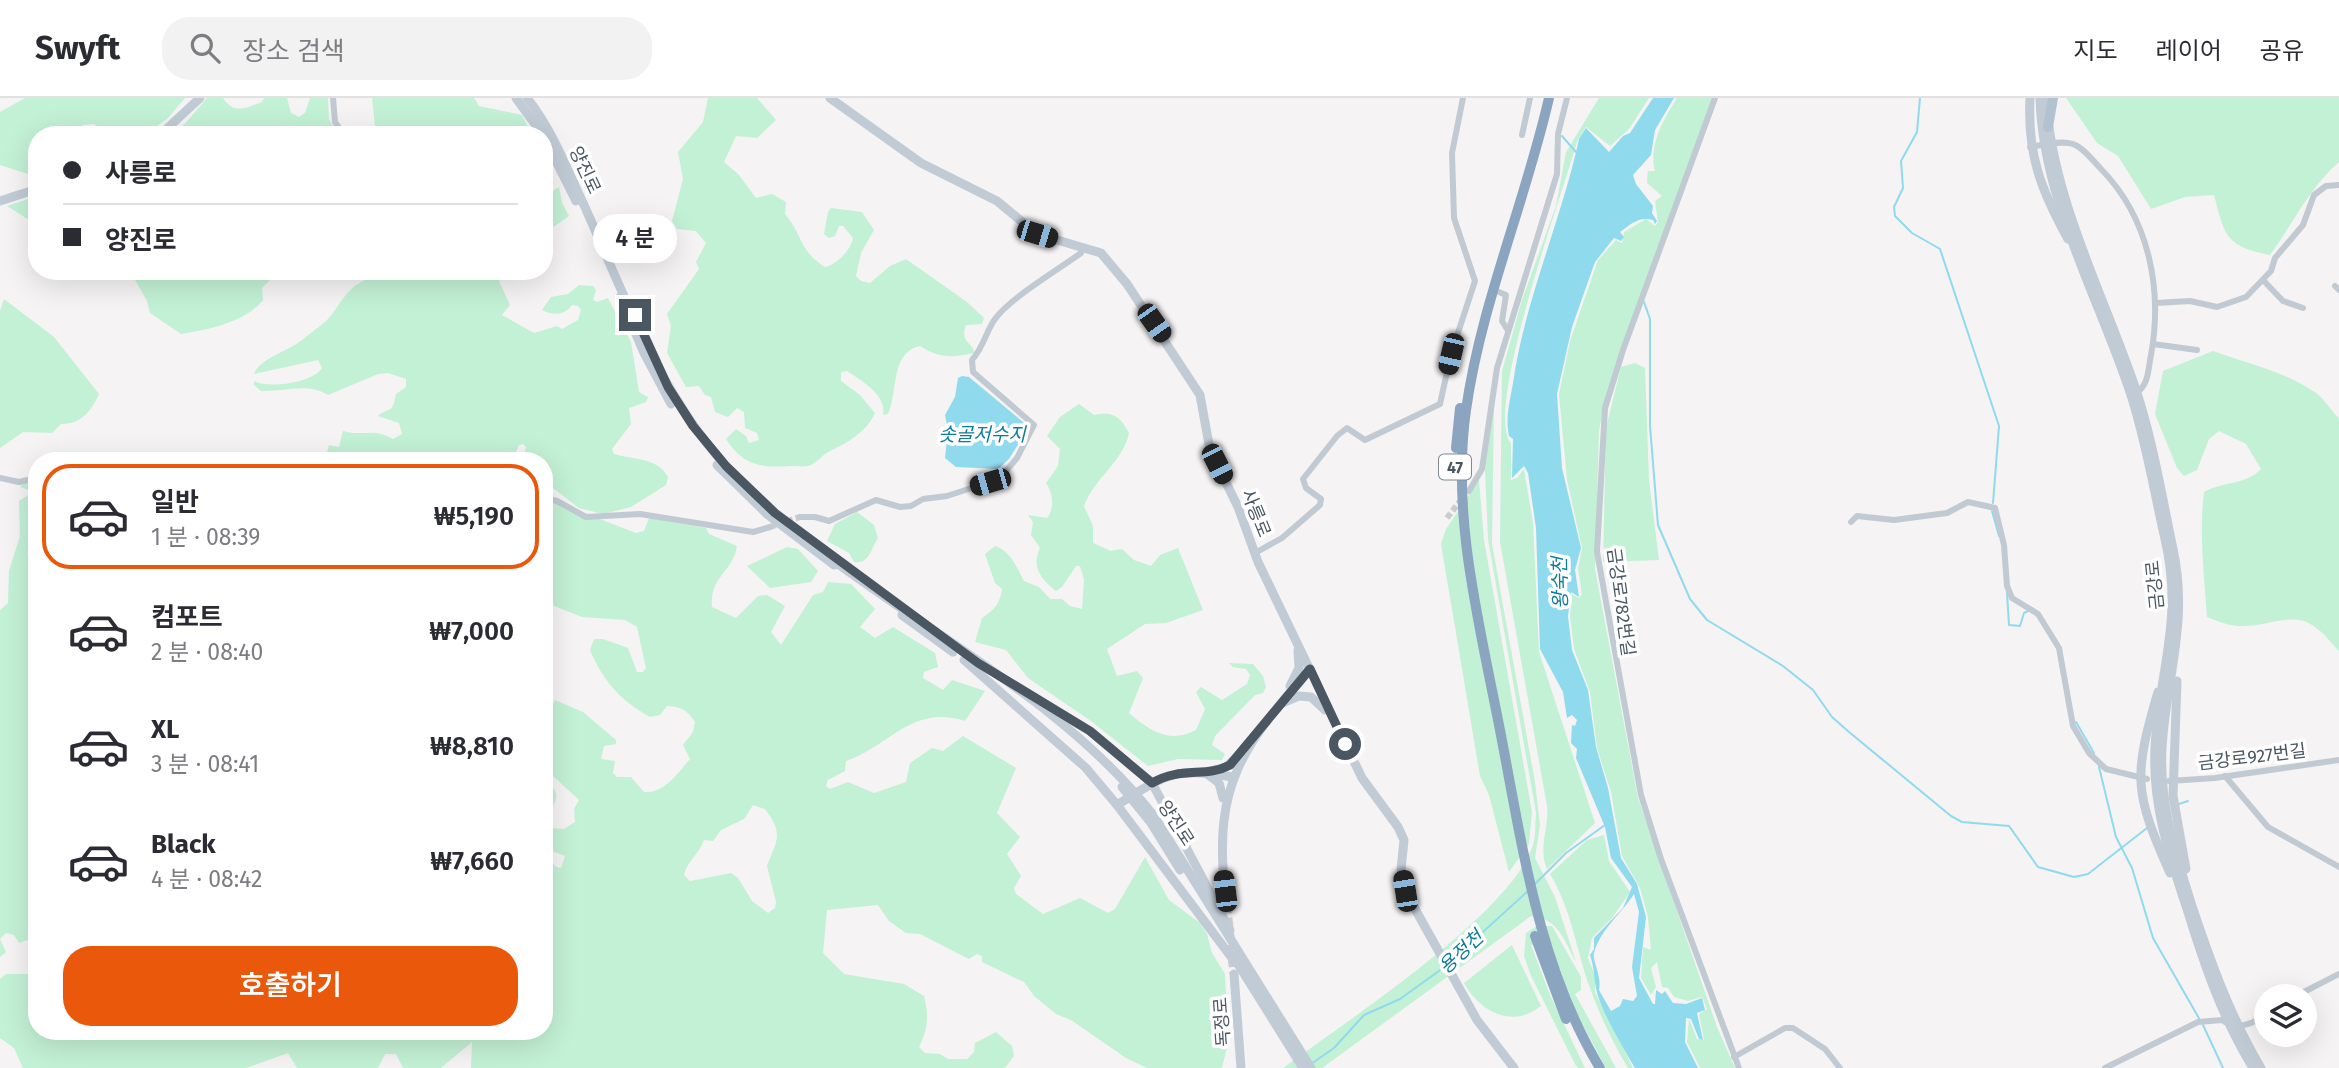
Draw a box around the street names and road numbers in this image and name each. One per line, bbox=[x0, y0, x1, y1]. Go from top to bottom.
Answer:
street label: 양진로 bbox=[565, 143, 605, 197]
road number: 47 bbox=[1439, 454, 1471, 480]
street label: 사릉로 bbox=[1236, 486, 1276, 540]
street label: 금강로782번길 bbox=[1603, 546, 1639, 658]
street label: 금강로 bbox=[2141, 559, 2169, 611]
street label: 금강로927번길 bbox=[2197, 739, 2307, 775]
street label: 양진로 bbox=[1153, 796, 1199, 850]
street label: 독정로 bbox=[1209, 996, 1235, 1048]

